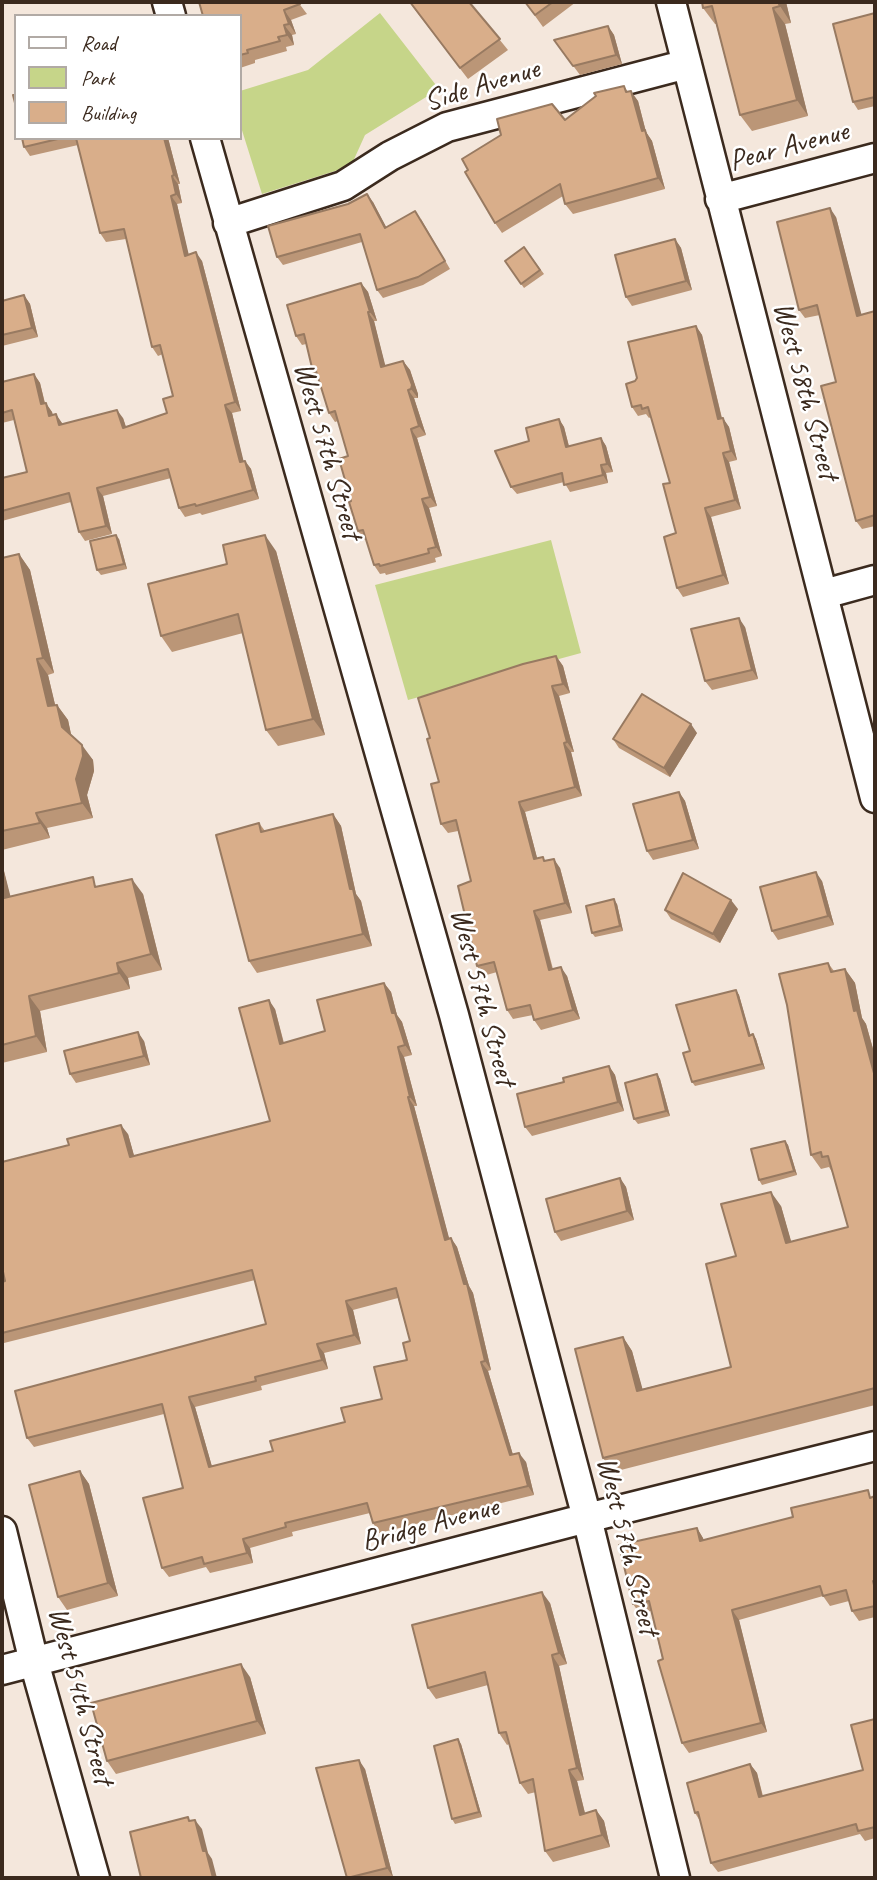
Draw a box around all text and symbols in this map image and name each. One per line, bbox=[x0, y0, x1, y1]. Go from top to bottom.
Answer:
legend bbox=[14, 14, 242, 140]
text: Road bbox=[81, 30, 116, 56]
street label: Side Avenue bbox=[420, 51, 544, 121]
text: Park bbox=[81, 65, 114, 91]
text: Building bbox=[81, 100, 136, 126]
street label: Pear Avenue bbox=[725, 114, 853, 180]
street label: West 58th Street bbox=[764, 298, 846, 484]
street label: West 57th Street bbox=[285, 358, 369, 544]
street label: West 57th Street bbox=[441, 904, 523, 1090]
street label: West 57th Street bbox=[587, 1453, 667, 1639]
street label: Bridge Avenue bbox=[357, 1489, 503, 1561]
street label: West 54th Street bbox=[39, 1603, 121, 1789]

